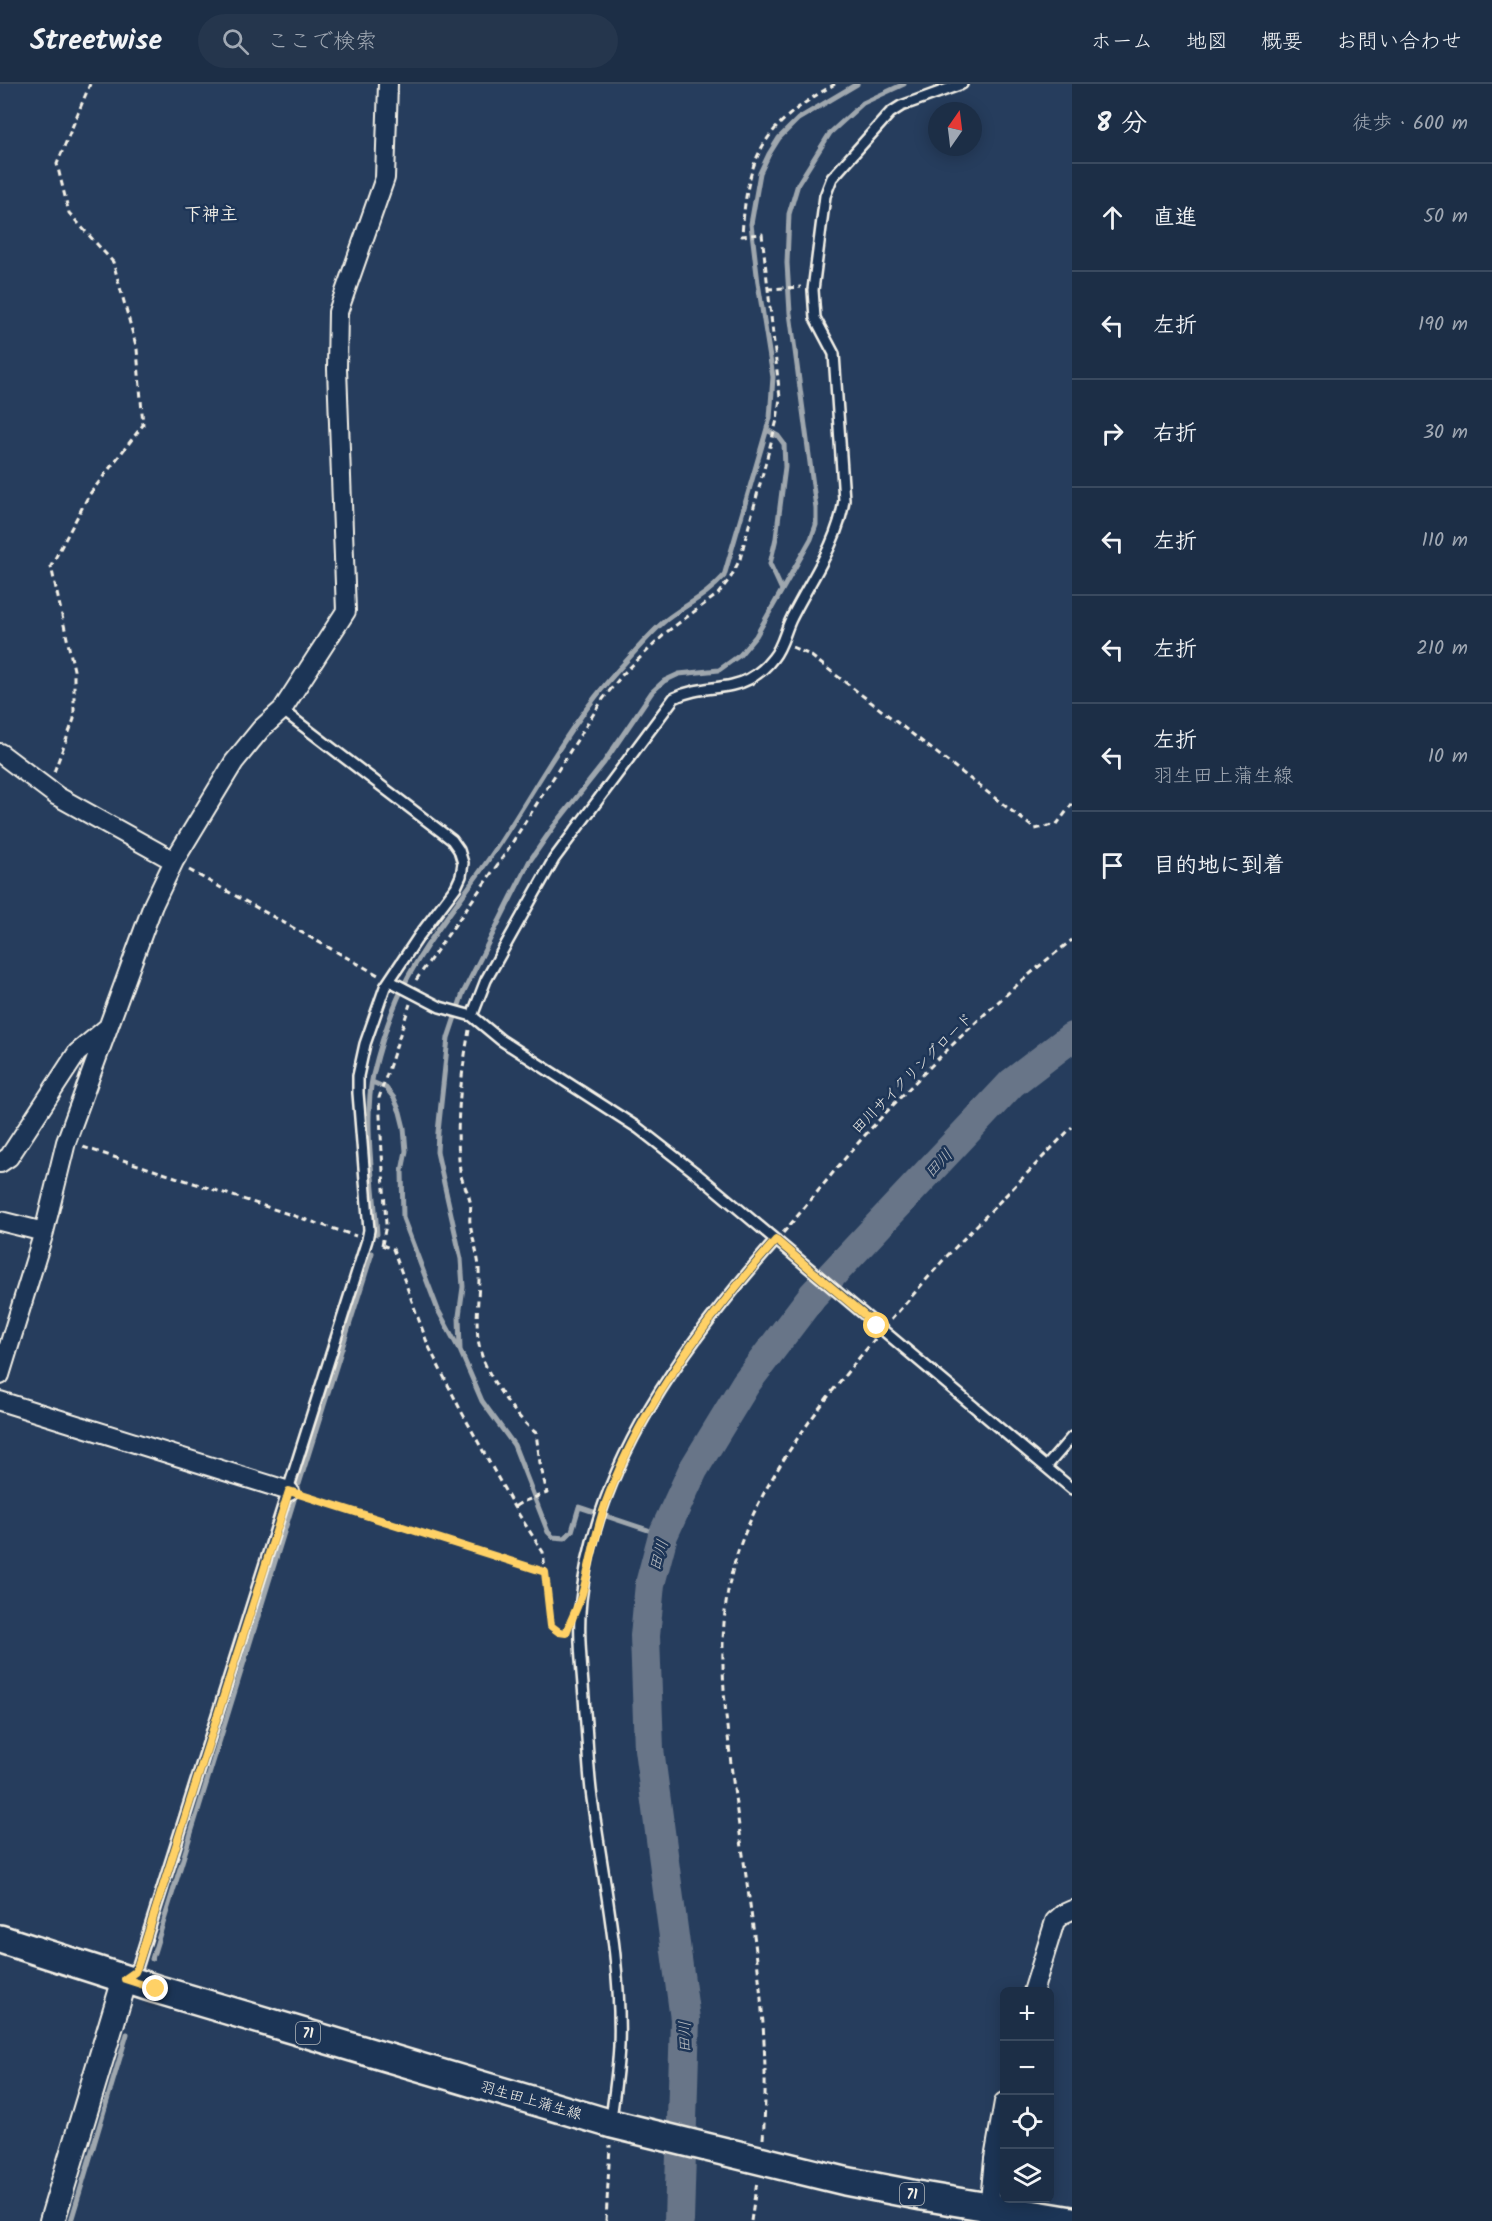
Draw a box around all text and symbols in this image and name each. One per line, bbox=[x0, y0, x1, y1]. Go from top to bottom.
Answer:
search box bbox=[198, 14, 618, 68]
text: Streetwise bbox=[30, 19, 162, 64]
icon: search bbox=[219, 25, 252, 58]
text: ここで検索 bbox=[267, 25, 377, 60]
text: ホーム bbox=[1091, 26, 1153, 59]
text: 地図 bbox=[1186, 26, 1228, 59]
text: 概要 bbox=[1261, 26, 1303, 59]
text: お問い合わせ bbox=[1336, 26, 1462, 59]
north arrow bbox=[928, 102, 982, 156]
text: 8 分 bbox=[1096, 103, 1147, 145]
text: 徒歩 · 600 m bbox=[1352, 108, 1468, 140]
district label: 下神主 bbox=[184, 201, 238, 230]
icon: ahead bbox=[1096, 201, 1129, 234]
text: 直進 bbox=[1153, 201, 1197, 236]
text: 50 m bbox=[1423, 201, 1468, 233]
icon: left bbox=[1096, 309, 1129, 342]
text: 左折 bbox=[1153, 309, 1197, 344]
text: 190 m bbox=[1418, 309, 1468, 341]
icon: right bbox=[1096, 417, 1129, 450]
text: 右折 bbox=[1153, 417, 1197, 452]
text: 30 m bbox=[1423, 417, 1468, 449]
icon: left bbox=[1096, 525, 1129, 558]
text: 左折 bbox=[1153, 525, 1197, 560]
text: 110 m bbox=[1422, 525, 1468, 557]
icon: left bbox=[1096, 633, 1129, 666]
text: 左折 bbox=[1153, 633, 1197, 668]
text: 210 m bbox=[1416, 633, 1468, 665]
text: 左折 bbox=[1153, 724, 1197, 759]
icon: left bbox=[1096, 741, 1129, 774]
text: 10 m bbox=[1428, 741, 1468, 773]
text: 羽生田上蒲生線 bbox=[1153, 761, 1293, 793]
icon: arrive bbox=[1096, 849, 1129, 882]
text: 目的地に到着 bbox=[1153, 849, 1285, 884]
street label: 田川サイクリングロード bbox=[846, 1007, 979, 1140]
water label: 田川 bbox=[919, 1144, 959, 1184]
route start bbox=[863, 1312, 889, 1338]
water label: 田川 bbox=[643, 1537, 676, 1574]
route end bbox=[142, 1975, 168, 2001]
map controls bbox=[1000, 1987, 1054, 2203]
button: + bbox=[1000, 1987, 1054, 2041]
water label: 田川 bbox=[673, 2021, 698, 2053]
road number: 71 bbox=[296, 2022, 320, 2044]
button: − bbox=[1000, 2041, 1054, 2095]
street label: 羽生田上蒲生線 bbox=[477, 2075, 585, 2127]
button: locate bbox=[1000, 2095, 1054, 2149]
button: layers bbox=[1000, 2149, 1054, 2203]
road number: 71 bbox=[900, 2183, 924, 2205]

